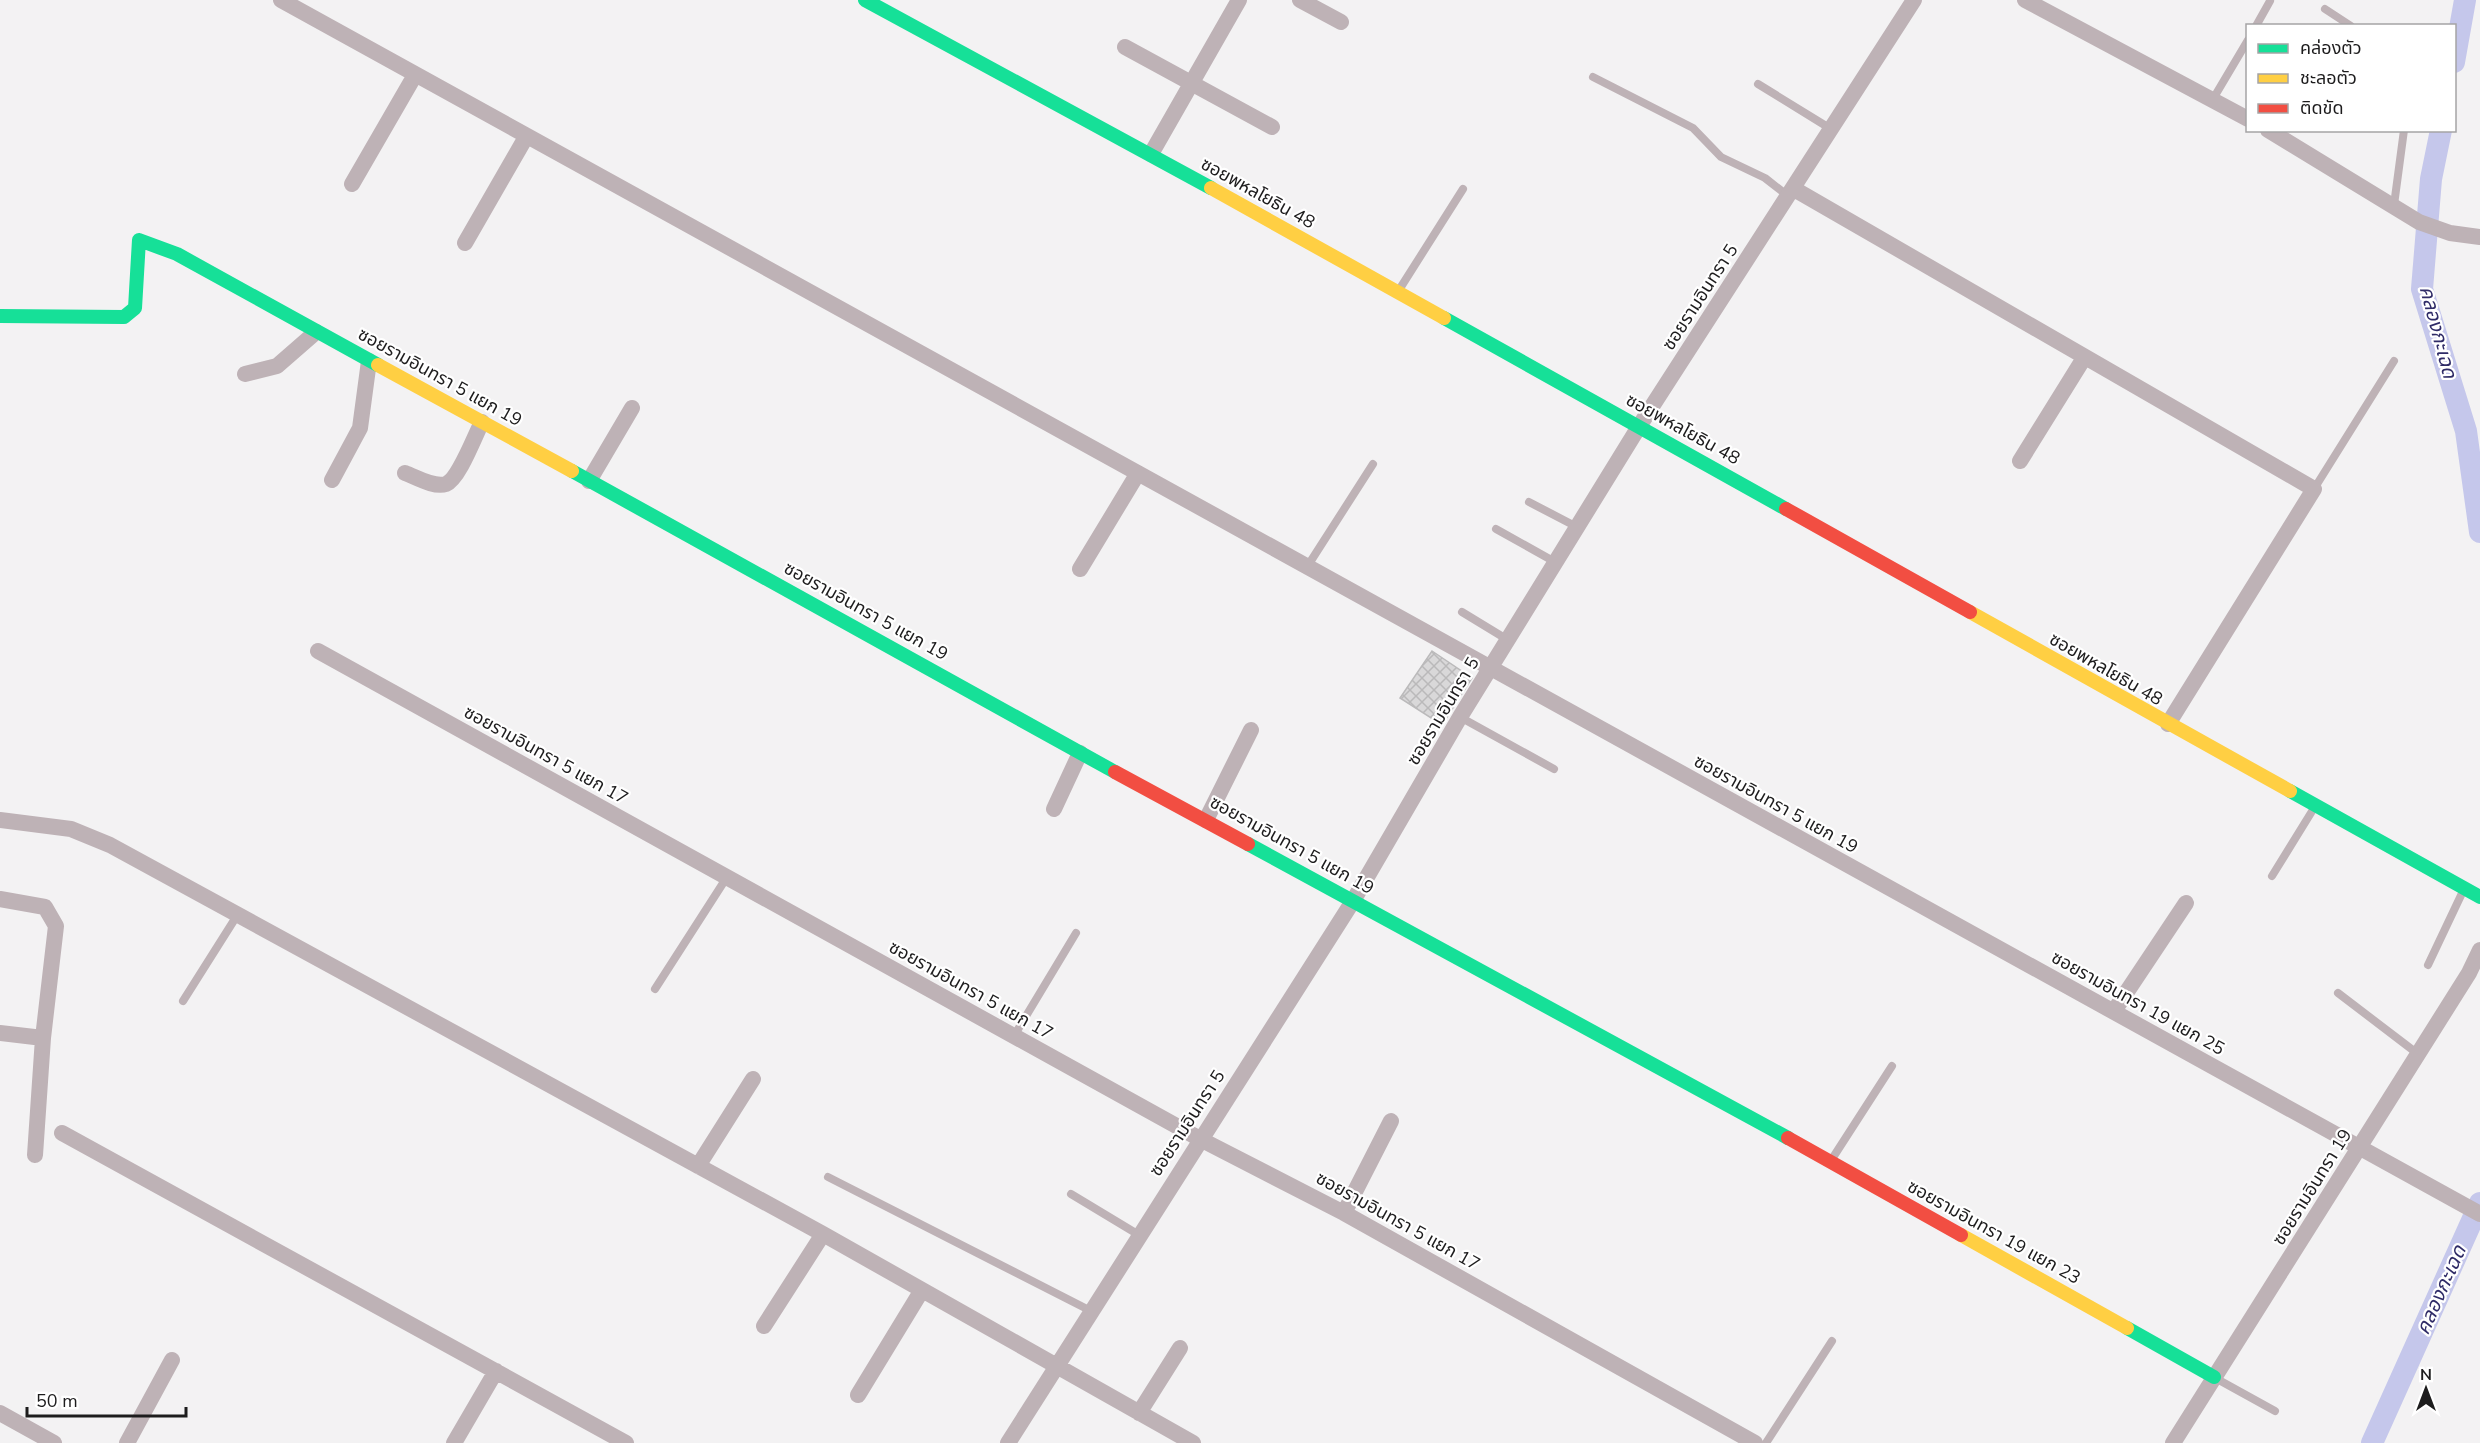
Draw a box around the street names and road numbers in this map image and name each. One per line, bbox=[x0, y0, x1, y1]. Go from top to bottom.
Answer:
street label: ซอยพหลโยธิน 48 bbox=[1197, 152, 1319, 234]
street label: ซอยรามอินทรา 5 bbox=[1657, 239, 1743, 355]
street label: ซอยรามอินทรา 5 แยก 19 bbox=[354, 322, 526, 432]
street label: ซอยพหลโยธิน 48 bbox=[1622, 388, 1744, 470]
street label: ซอยรามอินทรา 5 แยก 19 bbox=[780, 556, 952, 666]
street label: ซอยพหลโยธิน 48 bbox=[2045, 627, 2167, 711]
street label: ซอยรามอินทรา 5 bbox=[1401, 653, 1485, 769]
street label: ซอยรามอินทรา 5 แยก 17 bbox=[460, 700, 632, 810]
street label: ซอยรามอินทรา 5 แยก 19 bbox=[1690, 749, 1862, 859]
street label: ซอยรามอินทรา 5 แยก 19 bbox=[1206, 790, 1378, 900]
street label: ซอยรามอินทรา 5 แยก 17 bbox=[885, 935, 1057, 1045]
street label: ซอยรามอินทรา 19 แยก 25 bbox=[2047, 945, 2229, 1061]
street label: ซอยรามอินทรา 5 bbox=[1144, 1065, 1230, 1181]
street label: ซอยรามอินทรา 19 bbox=[2267, 1124, 2357, 1250]
street label: ซอยรามอินทรา 5 แยก 17 bbox=[1312, 1166, 1484, 1276]
street label: ซอยรามอินทรา 19 แยก 23 bbox=[1903, 1174, 2085, 1290]

